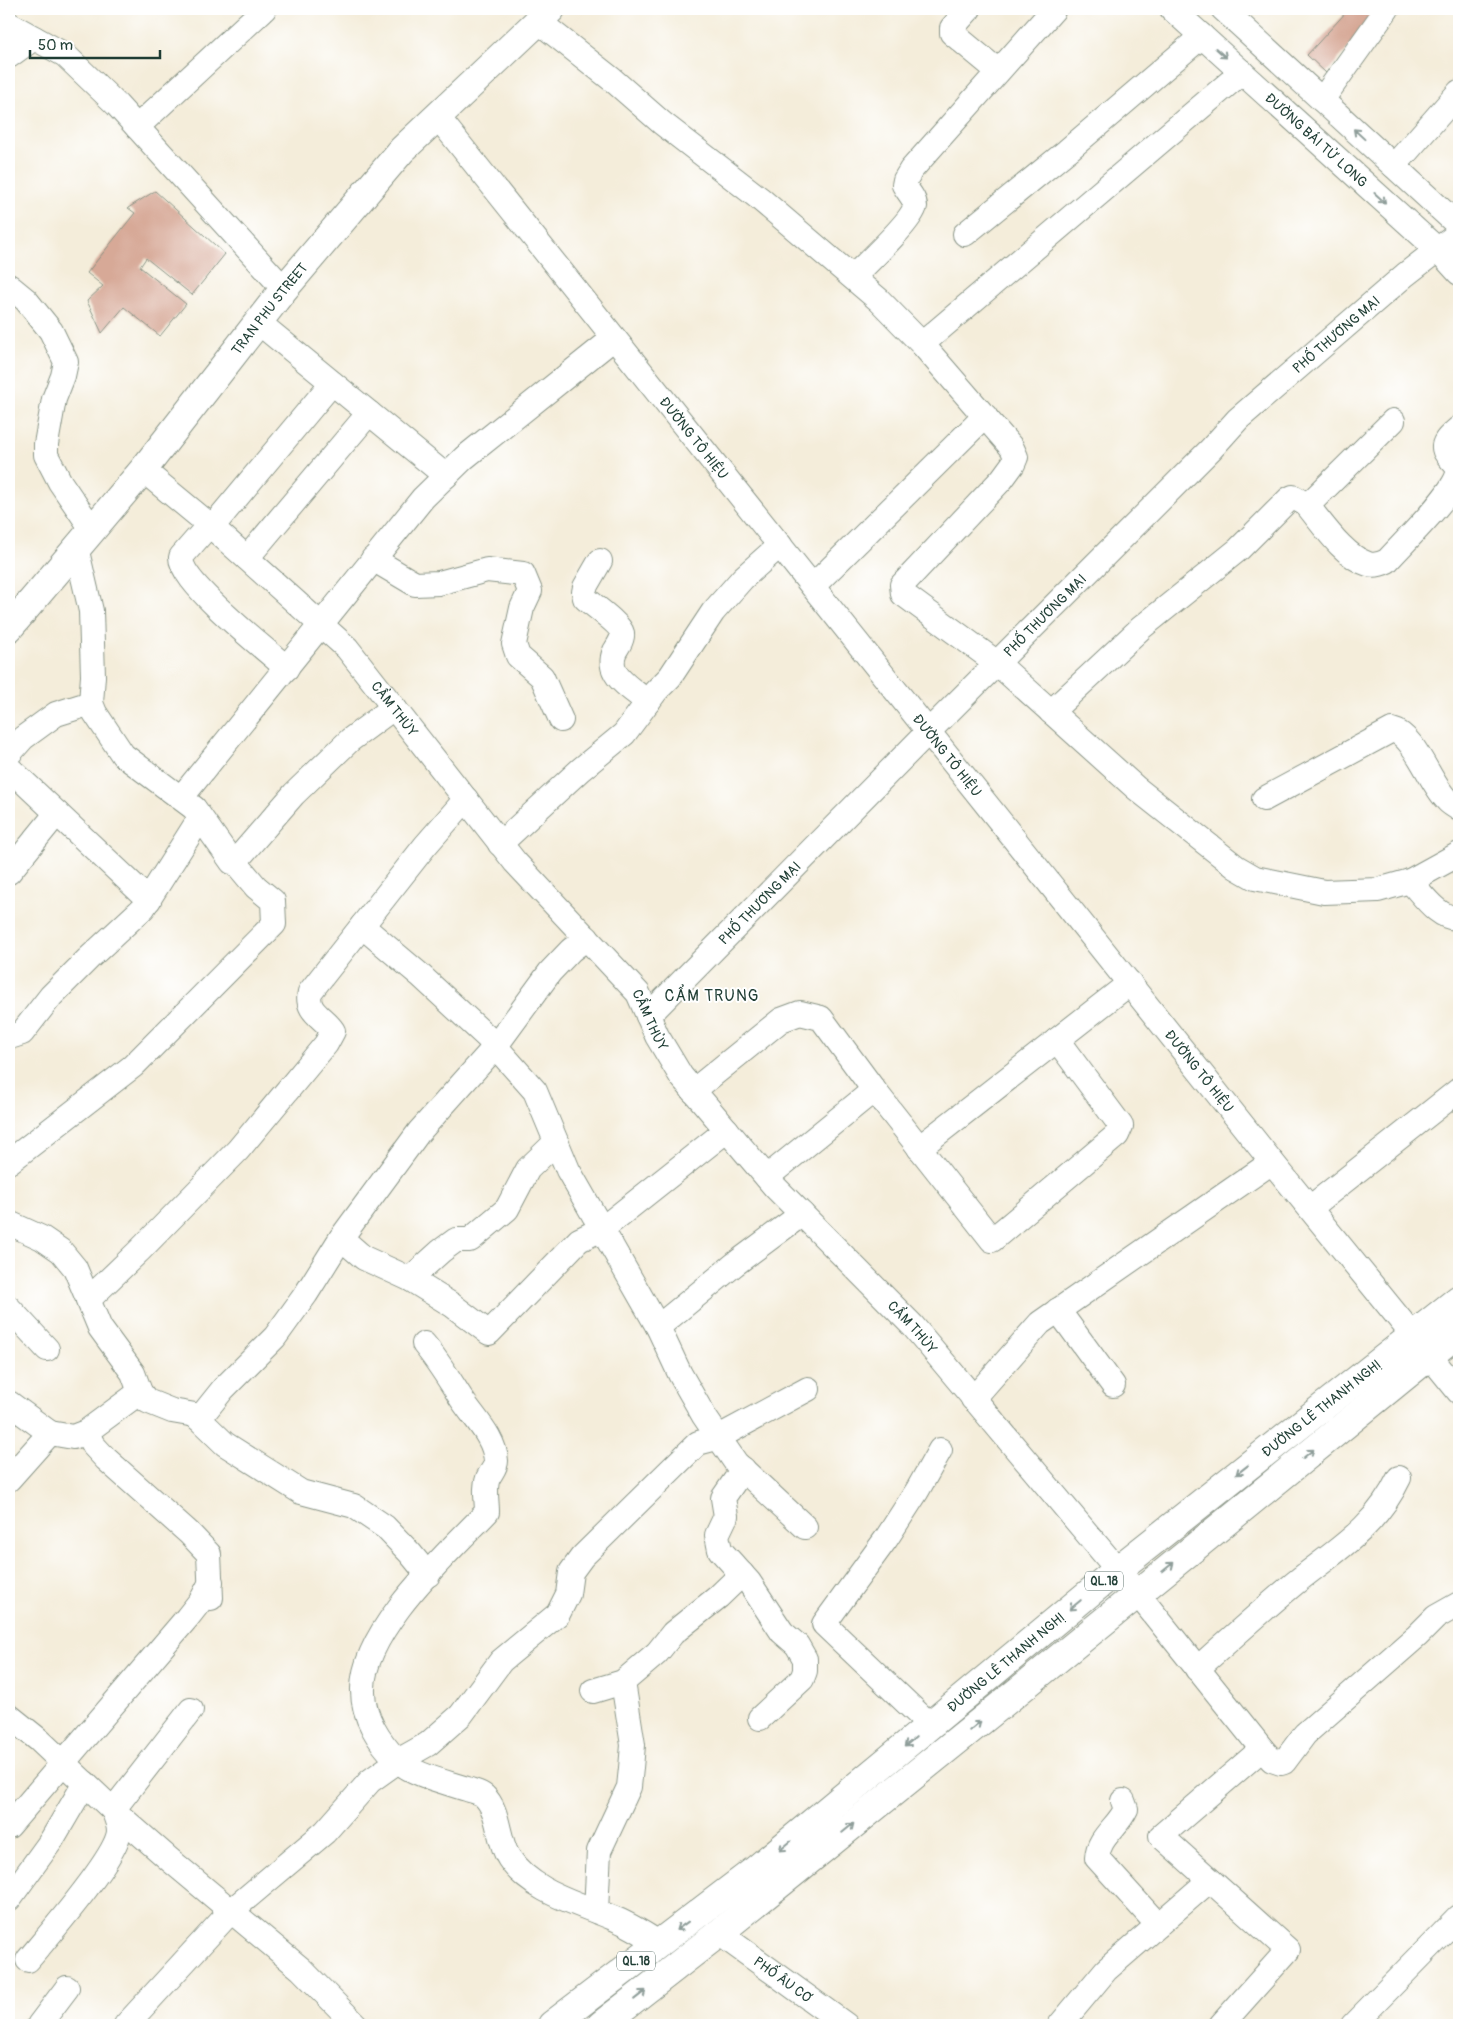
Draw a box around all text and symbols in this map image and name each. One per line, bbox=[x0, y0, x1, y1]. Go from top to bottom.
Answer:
scale bar bbox=[30, 28, 160, 60]
text: 50 m bbox=[38, 36, 73, 55]
one-way arrow bbox=[1215, 47, 1228, 59]
street label: ĐƯỜNG BÁI TỬ LONG bbox=[1262, 89, 1371, 191]
one-way arrow bbox=[1353, 128, 1365, 140]
one-way arrow bbox=[1374, 192, 1387, 204]
street label: TRAN PHU STREET bbox=[227, 259, 311, 358]
street label: PHỐ THƯƠNG MẠI bbox=[1289, 292, 1383, 377]
street label: ĐƯỜNG TÔ HIỆU bbox=[656, 393, 732, 483]
street label: PHỐ THƯƠNG MẠI bbox=[1000, 570, 1090, 660]
street label: CẨM THỦY bbox=[368, 678, 422, 740]
street label: ĐƯỜNG TÔ HIỆU bbox=[909, 711, 985, 800]
street label: PHỐ THƯƠNG MẠI bbox=[715, 858, 804, 948]
district label: CẨM TRUNG bbox=[665, 984, 759, 1006]
street label: CẨM THỦY bbox=[629, 987, 672, 1053]
street label: ĐƯỜNG TÔ HIỆU bbox=[1161, 1026, 1237, 1116]
street label: CẨM THỦY bbox=[884, 1297, 941, 1357]
street label: ĐƯỜNG LÊ THANH NGHỊ bbox=[1258, 1356, 1384, 1461]
one-way arrow bbox=[1301, 1448, 1314, 1459]
one-way arrow bbox=[1236, 1464, 1249, 1475]
one-way arrow bbox=[1162, 1562, 1175, 1573]
road number: QL.18 bbox=[1085, 1572, 1123, 1590]
one-way arrow bbox=[1069, 1599, 1082, 1610]
street label: ĐƯỜNG LÊ THANH NGHỊ bbox=[944, 1609, 1068, 1716]
one-way arrow bbox=[968, 1721, 982, 1731]
one-way arrow bbox=[904, 1737, 917, 1748]
one-way arrow bbox=[842, 1822, 855, 1833]
one-way arrow bbox=[778, 1840, 791, 1851]
one-way arrow bbox=[675, 1921, 689, 1931]
road number: QL.18 bbox=[617, 1952, 655, 1970]
street label: PHỐ ÂU CƠ bbox=[750, 1953, 816, 2007]
one-way arrow bbox=[633, 1990, 646, 2001]

